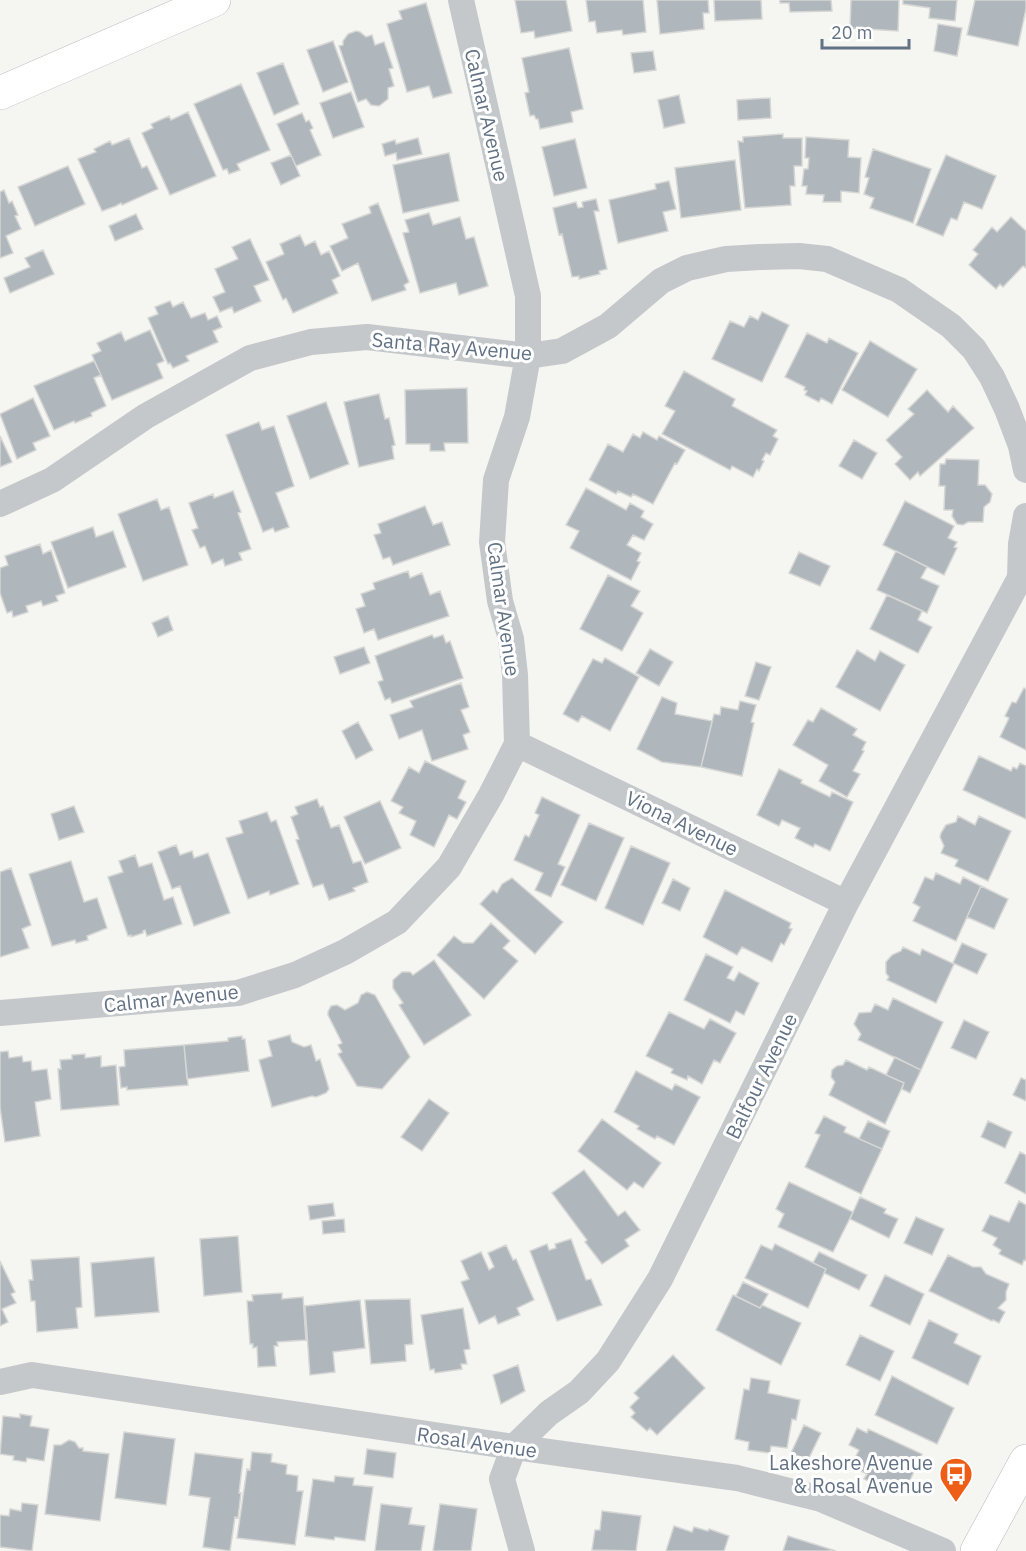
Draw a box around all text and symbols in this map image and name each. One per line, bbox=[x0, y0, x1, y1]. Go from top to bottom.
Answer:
scale bar bbox=[822, 12, 909, 50]
text: 20 m bbox=[831, 21, 873, 44]
street label: Calmar Avenue bbox=[459, 46, 515, 184]
street label: Santa Ray Avenue bbox=[371, 326, 533, 366]
street label: Calmar Avenue bbox=[481, 540, 527, 678]
street label: Viona Avenue bbox=[621, 784, 743, 862]
street label: Calmar Avenue bbox=[102, 977, 240, 1019]
street label: Balfour Avenue bbox=[719, 1009, 803, 1143]
street label: Rosal Avenue bbox=[415, 1420, 539, 1464]
place label: Lakeshore Avenue & Rosal Avenue bbox=[769, 1449, 933, 1499]
bus stop icon: Lakeshore Avenue & Rosal Avenue bbox=[938, 1456, 974, 1503]

